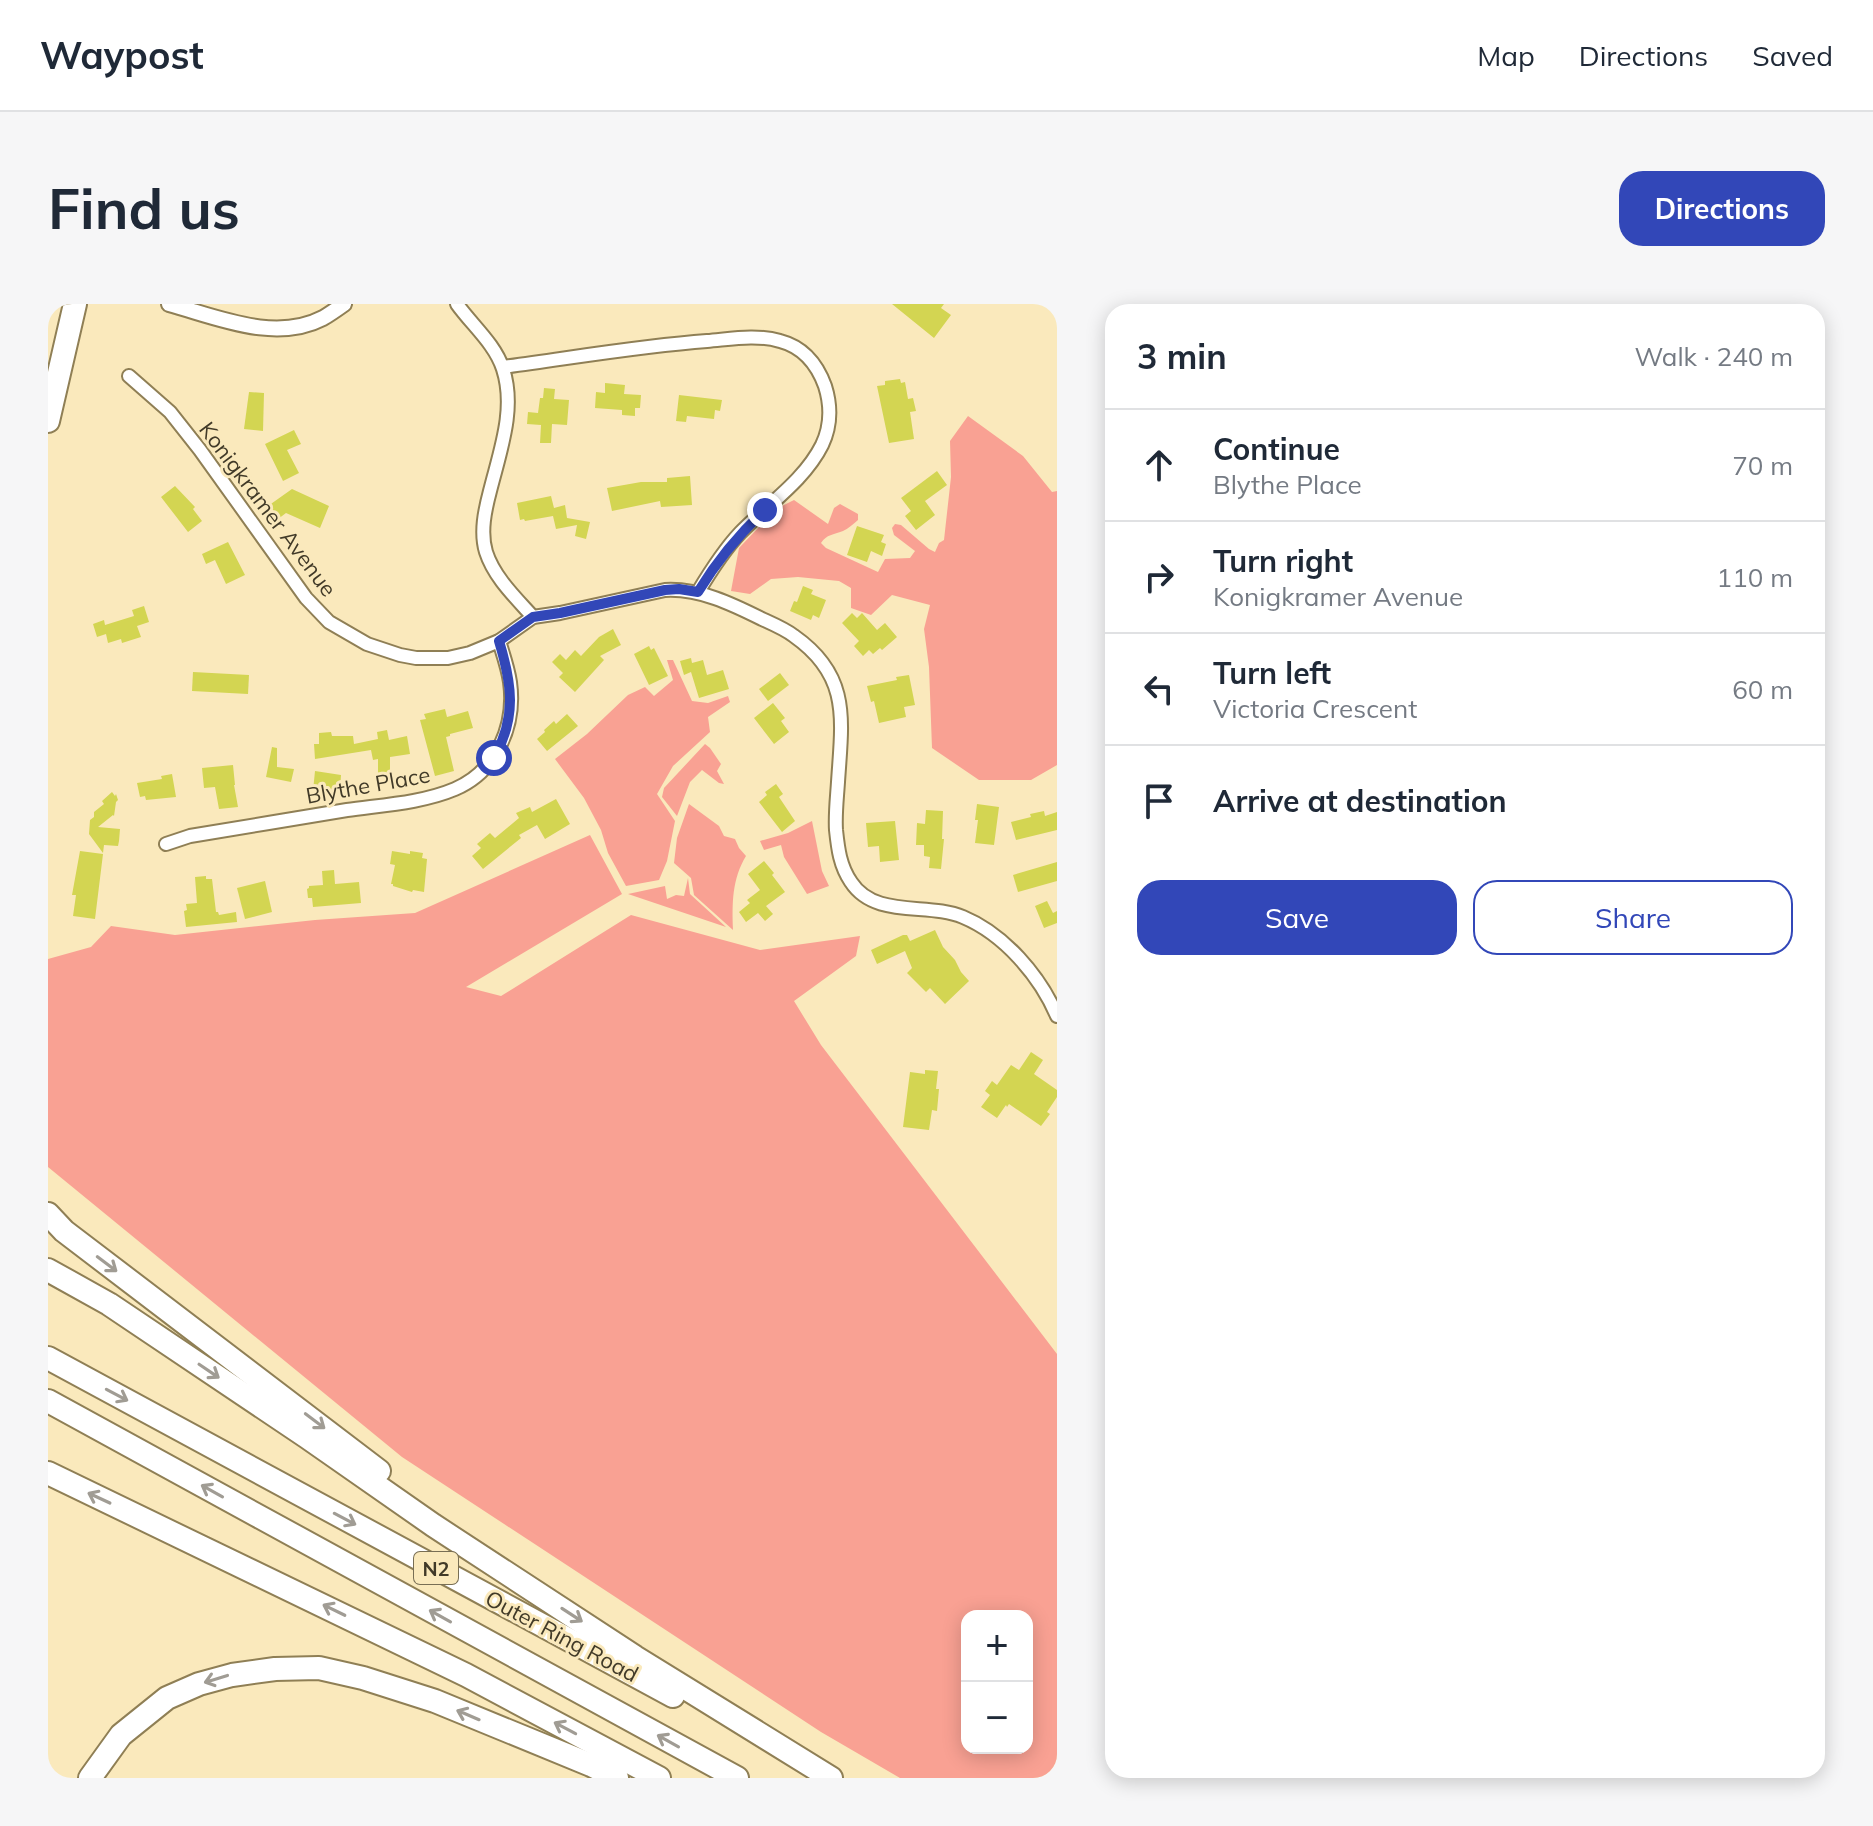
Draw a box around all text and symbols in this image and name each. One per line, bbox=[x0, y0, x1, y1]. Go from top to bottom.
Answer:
text: Waypost bbox=[40, 31, 204, 79]
text: Map bbox=[1477, 38, 1535, 73]
text: Directions bbox=[1579, 38, 1708, 73]
text: Saved bbox=[1752, 38, 1833, 73]
button: Directions bbox=[1619, 171, 1825, 246]
text: Find us bbox=[48, 173, 240, 243]
text: 3 min bbox=[1137, 335, 1227, 378]
text: Walk · 240 m bbox=[1634, 340, 1793, 373]
street label: Konigkramer Avenue bbox=[193, 416, 343, 602]
text: Continue bbox=[1213, 430, 1340, 468]
icon: ahead bbox=[1137, 443, 1181, 487]
text: 70 m bbox=[1732, 449, 1793, 482]
text: Blythe Place bbox=[1213, 468, 1362, 501]
route end bbox=[747, 492, 783, 528]
text: Turn right bbox=[1213, 542, 1353, 580]
icon: right bbox=[1137, 555, 1181, 599]
text: 110 m bbox=[1717, 561, 1793, 594]
text: Konigkramer Avenue bbox=[1213, 580, 1463, 613]
text: Turn left bbox=[1213, 654, 1331, 692]
icon: left bbox=[1137, 667, 1181, 711]
text: 60 m bbox=[1732, 673, 1793, 706]
text: Victoria Crescent bbox=[1213, 692, 1417, 725]
route start bbox=[476, 740, 512, 776]
street label: Blythe Place bbox=[304, 760, 432, 810]
icon: arrive bbox=[1137, 779, 1181, 823]
text: Arrive at destination bbox=[1213, 782, 1507, 820]
button: Save bbox=[1137, 880, 1457, 955]
button: Share bbox=[1473, 880, 1793, 955]
one-way arrow bbox=[96, 1256, 118, 1273]
one-way arrow bbox=[197, 1363, 219, 1379]
one-way arrow bbox=[104, 1388, 128, 1403]
one-way arrow bbox=[304, 1412, 325, 1429]
one-way arrow bbox=[201, 1483, 224, 1499]
one-way arrow bbox=[88, 1490, 112, 1505]
one-way arrow bbox=[333, 1511, 356, 1527]
road number: N2 bbox=[414, 1552, 458, 1584]
street label: Outer Ring Road bbox=[481, 1584, 643, 1688]
one-way arrow bbox=[322, 1602, 346, 1617]
one-way arrow bbox=[429, 1608, 452, 1624]
one-way arrow bbox=[560, 1608, 583, 1624]
map controls bbox=[961, 1610, 1033, 1754]
button: + bbox=[961, 1610, 1033, 1682]
one-way arrow bbox=[204, 1672, 230, 1687]
button: − bbox=[961, 1682, 1033, 1754]
one-way arrow bbox=[456, 1707, 480, 1722]
one-way arrow bbox=[554, 1720, 578, 1735]
one-way arrow bbox=[657, 1732, 680, 1748]

